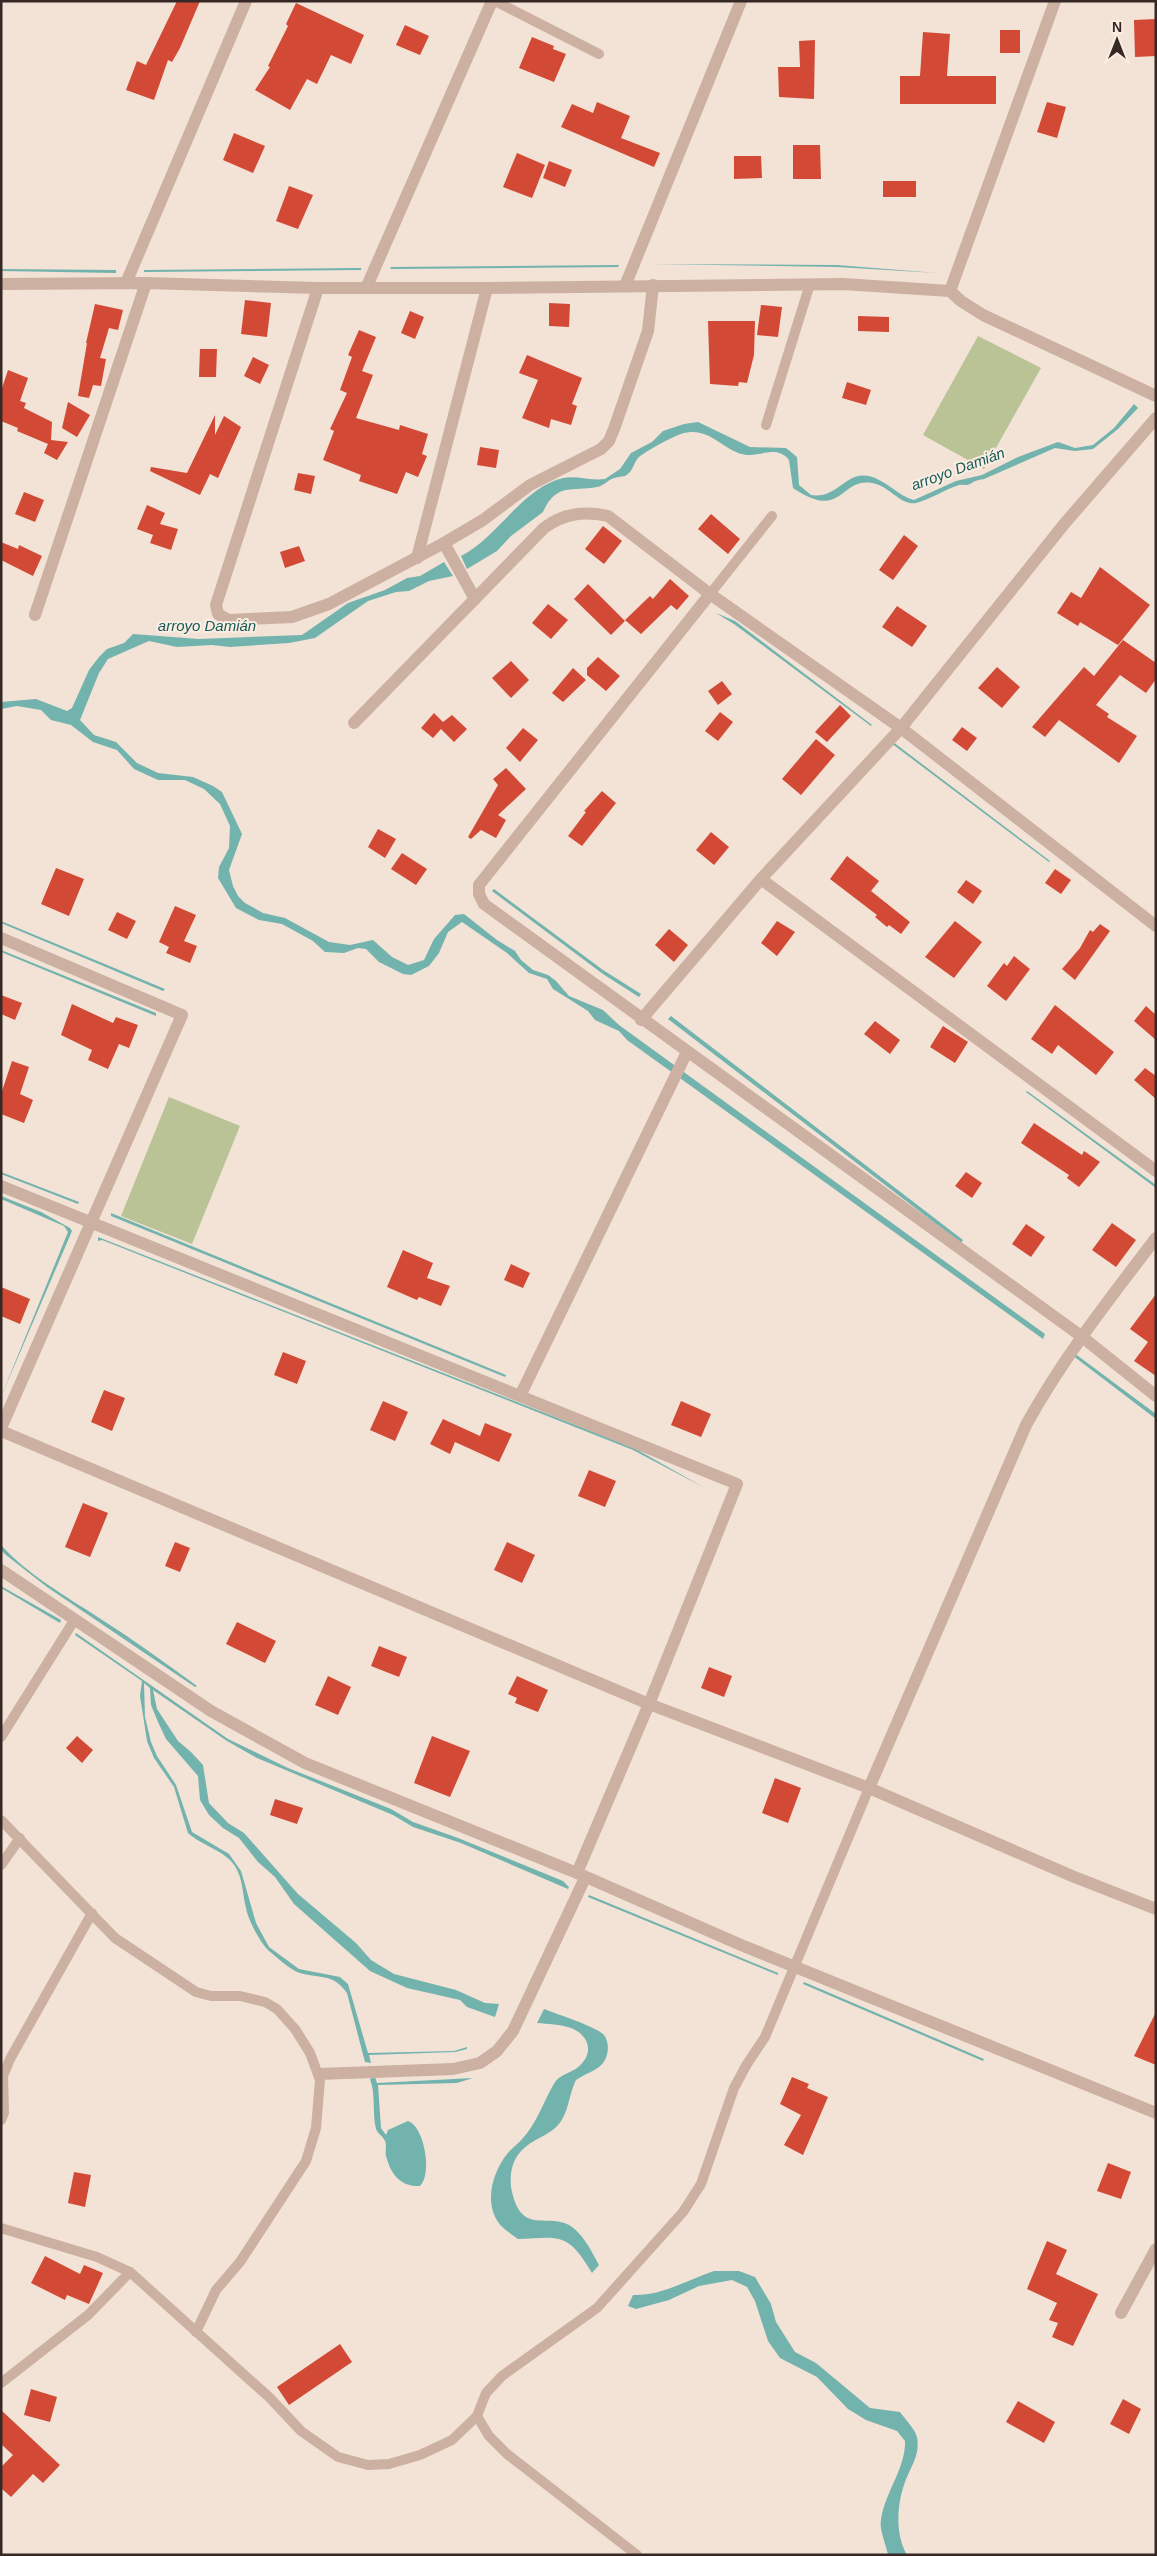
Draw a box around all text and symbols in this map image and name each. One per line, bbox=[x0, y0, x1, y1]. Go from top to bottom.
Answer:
north arrow bbox=[1092, 15, 1142, 65]
text: N bbox=[1112, 19, 1122, 35]
water label: arroyo Damián bbox=[909, 444, 1007, 493]
water label: arroyo Damián bbox=[158, 617, 256, 634]

